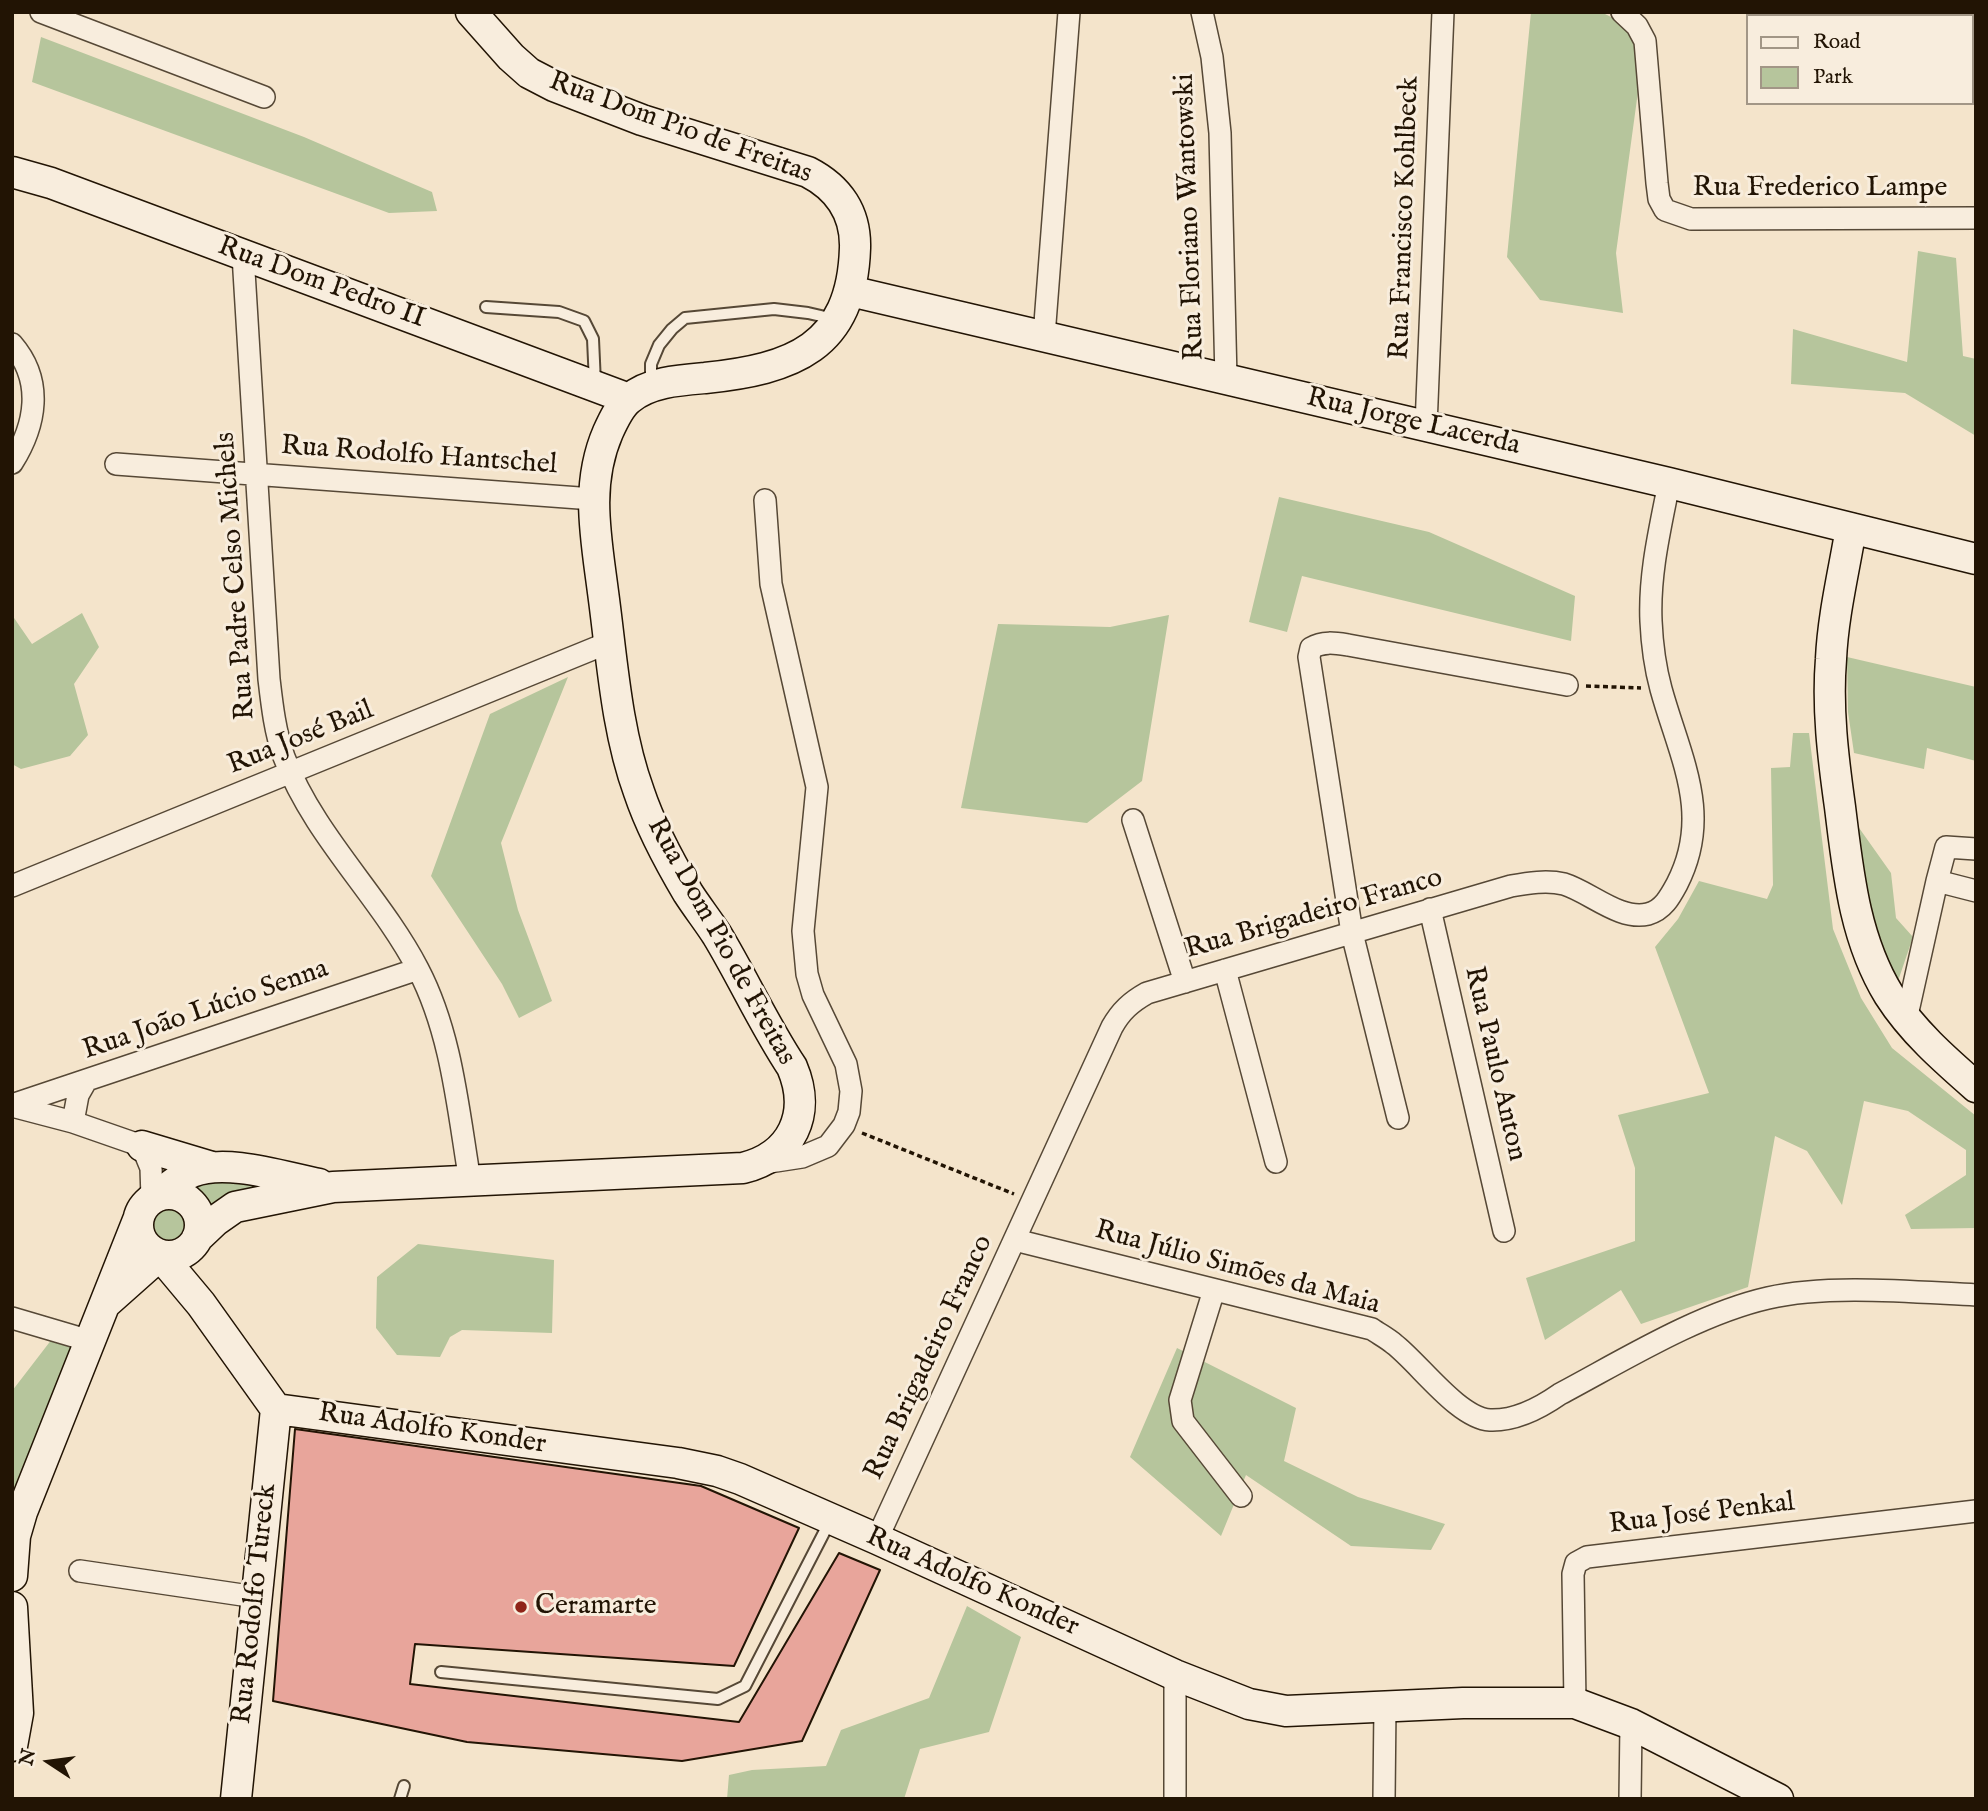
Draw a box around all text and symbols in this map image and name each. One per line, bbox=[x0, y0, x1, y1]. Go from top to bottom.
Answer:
legend bbox=[1746, 14, 1974, 105]
text: Road bbox=[1813, 29, 1860, 56]
text: Park bbox=[1813, 64, 1853, 91]
street label: Rua Dom Pio de Freitas bbox=[544, 66, 816, 192]
street label: Rua Floriano Wantowski bbox=[1169, 73, 1213, 361]
street label: Rua Francisco Kohlbeck bbox=[1384, 76, 1428, 360]
street label: Rua Frederico Lampe bbox=[1693, 172, 1947, 206]
street label: Rua Dom Pedro II bbox=[213, 231, 429, 337]
street label: Rua Jorge Lacerda bbox=[1303, 382, 1523, 464]
street label: Rua Padre Celso Michels bbox=[210, 431, 264, 721]
street label: Rua Rodolfo Hantschel bbox=[280, 431, 558, 483]
street label: Rua José Bail bbox=[223, 695, 379, 783]
street label: Rua Dom Pio de Freitas bbox=[638, 813, 802, 1071]
street label: Rua Brigadeiro Franco bbox=[1181, 862, 1447, 968]
street label: Rua João Lúcio Senna bbox=[79, 953, 333, 1069]
street label: Rua Paulo Anton bbox=[1455, 964, 1533, 1164]
street label: Rua Júlio Simões da Maia bbox=[1091, 1215, 1383, 1323]
street label: Rua Brigadeiro Franco bbox=[859, 1230, 1001, 1486]
street label: Rua Adolfo Konder bbox=[316, 1397, 548, 1463]
street label: Rua Rodolfo Tureck bbox=[227, 1482, 285, 1726]
street label: Rua José Penkal bbox=[1607, 1487, 1797, 1543]
street label: Rua Adolfo Konder bbox=[860, 1521, 1084, 1645]
place label: Ceramarte bbox=[535, 1590, 657, 1624]
marker: Ceramarte bbox=[513, 1599, 529, 1615]
north arrow bbox=[14, 1727, 84, 1797]
text: N bbox=[15, 1747, 42, 1768]

